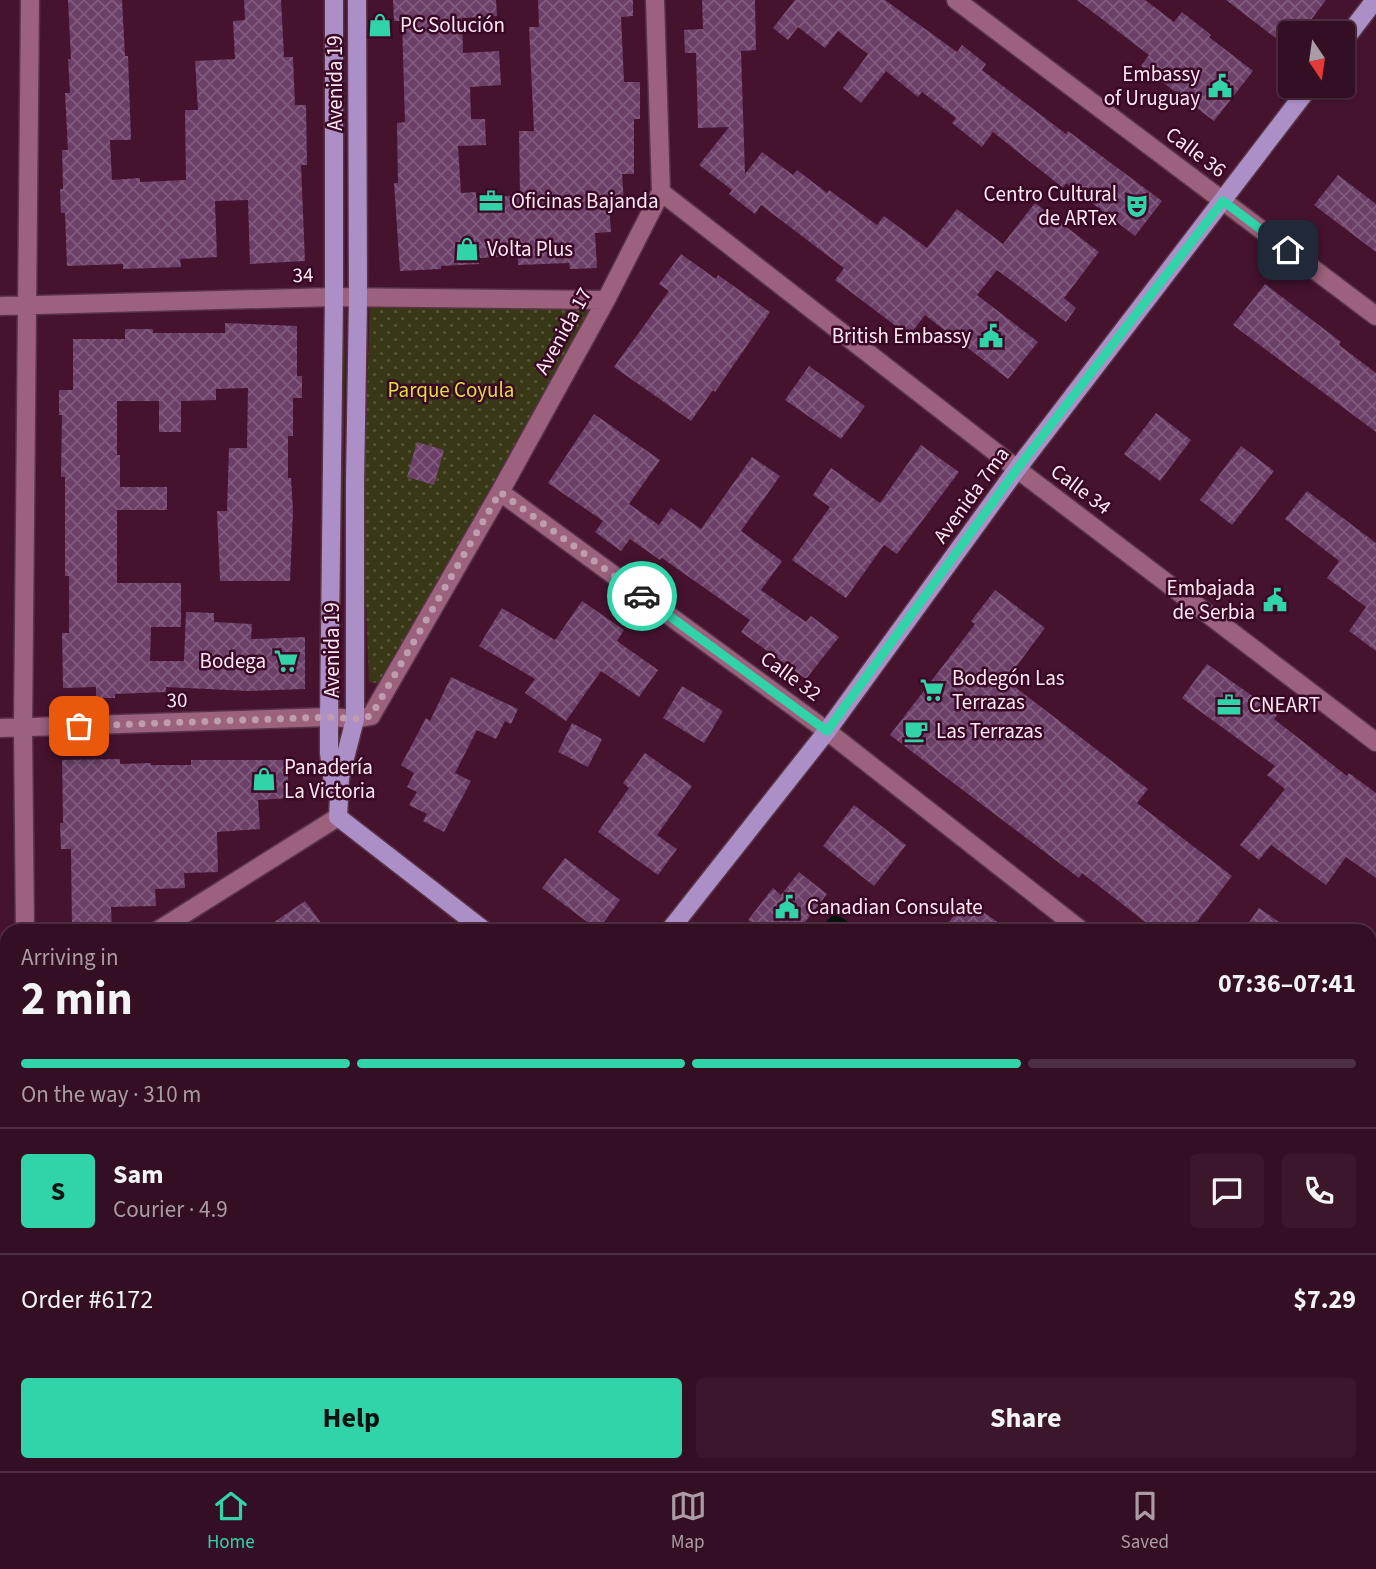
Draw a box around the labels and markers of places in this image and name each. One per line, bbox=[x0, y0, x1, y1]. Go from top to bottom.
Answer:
place label: PC Solución bbox=[400, 10, 505, 40]
shop icon: PC Solución bbox=[366, 11, 394, 39]
place label: Embassy of Uruguay bbox=[1104, 59, 1200, 113]
public building icon: Embassy of Uruguay bbox=[1206, 72, 1234, 100]
place label: Centro Cultural de ARTex bbox=[984, 179, 1118, 233]
place label: Oficinas Bajanda bbox=[511, 186, 658, 216]
office icon: Oficinas Bajanda bbox=[477, 187, 505, 215]
theatre icon: Centro Cultural de ARTex bbox=[1123, 192, 1151, 220]
pin bbox=[1258, 220, 1318, 280]
place label: Volta Plus bbox=[487, 234, 573, 264]
shop icon: Volta Plus bbox=[453, 235, 481, 263]
place label: British Embassy bbox=[832, 321, 971, 351]
public building icon: British Embassy bbox=[977, 322, 1005, 350]
place label: Embajada de Serbia bbox=[1167, 573, 1255, 627]
public building icon: Embajada de Serbia bbox=[1261, 586, 1289, 614]
place label: Bodega bbox=[200, 646, 266, 676]
supermarket icon: Bodega bbox=[272, 647, 300, 675]
place label: Bodegón Las Terrazas bbox=[952, 663, 1065, 717]
supermarket icon: Bodegón Las Terrazas bbox=[918, 676, 946, 704]
place label: CNEART bbox=[1249, 690, 1320, 720]
office icon: CNEART bbox=[1215, 691, 1243, 719]
pin bbox=[49, 696, 109, 756]
place label: Las Terrazas bbox=[936, 716, 1043, 746]
cafe icon: Las Terrazas bbox=[902, 717, 930, 745]
place label: Panadería La Victoria bbox=[284, 752, 376, 806]
shop icon: Panadería La Victoria bbox=[250, 765, 278, 793]
place label: Canadian Consulate bbox=[807, 892, 983, 922]
public building icon: Canadian Consulate bbox=[773, 893, 801, 921]

